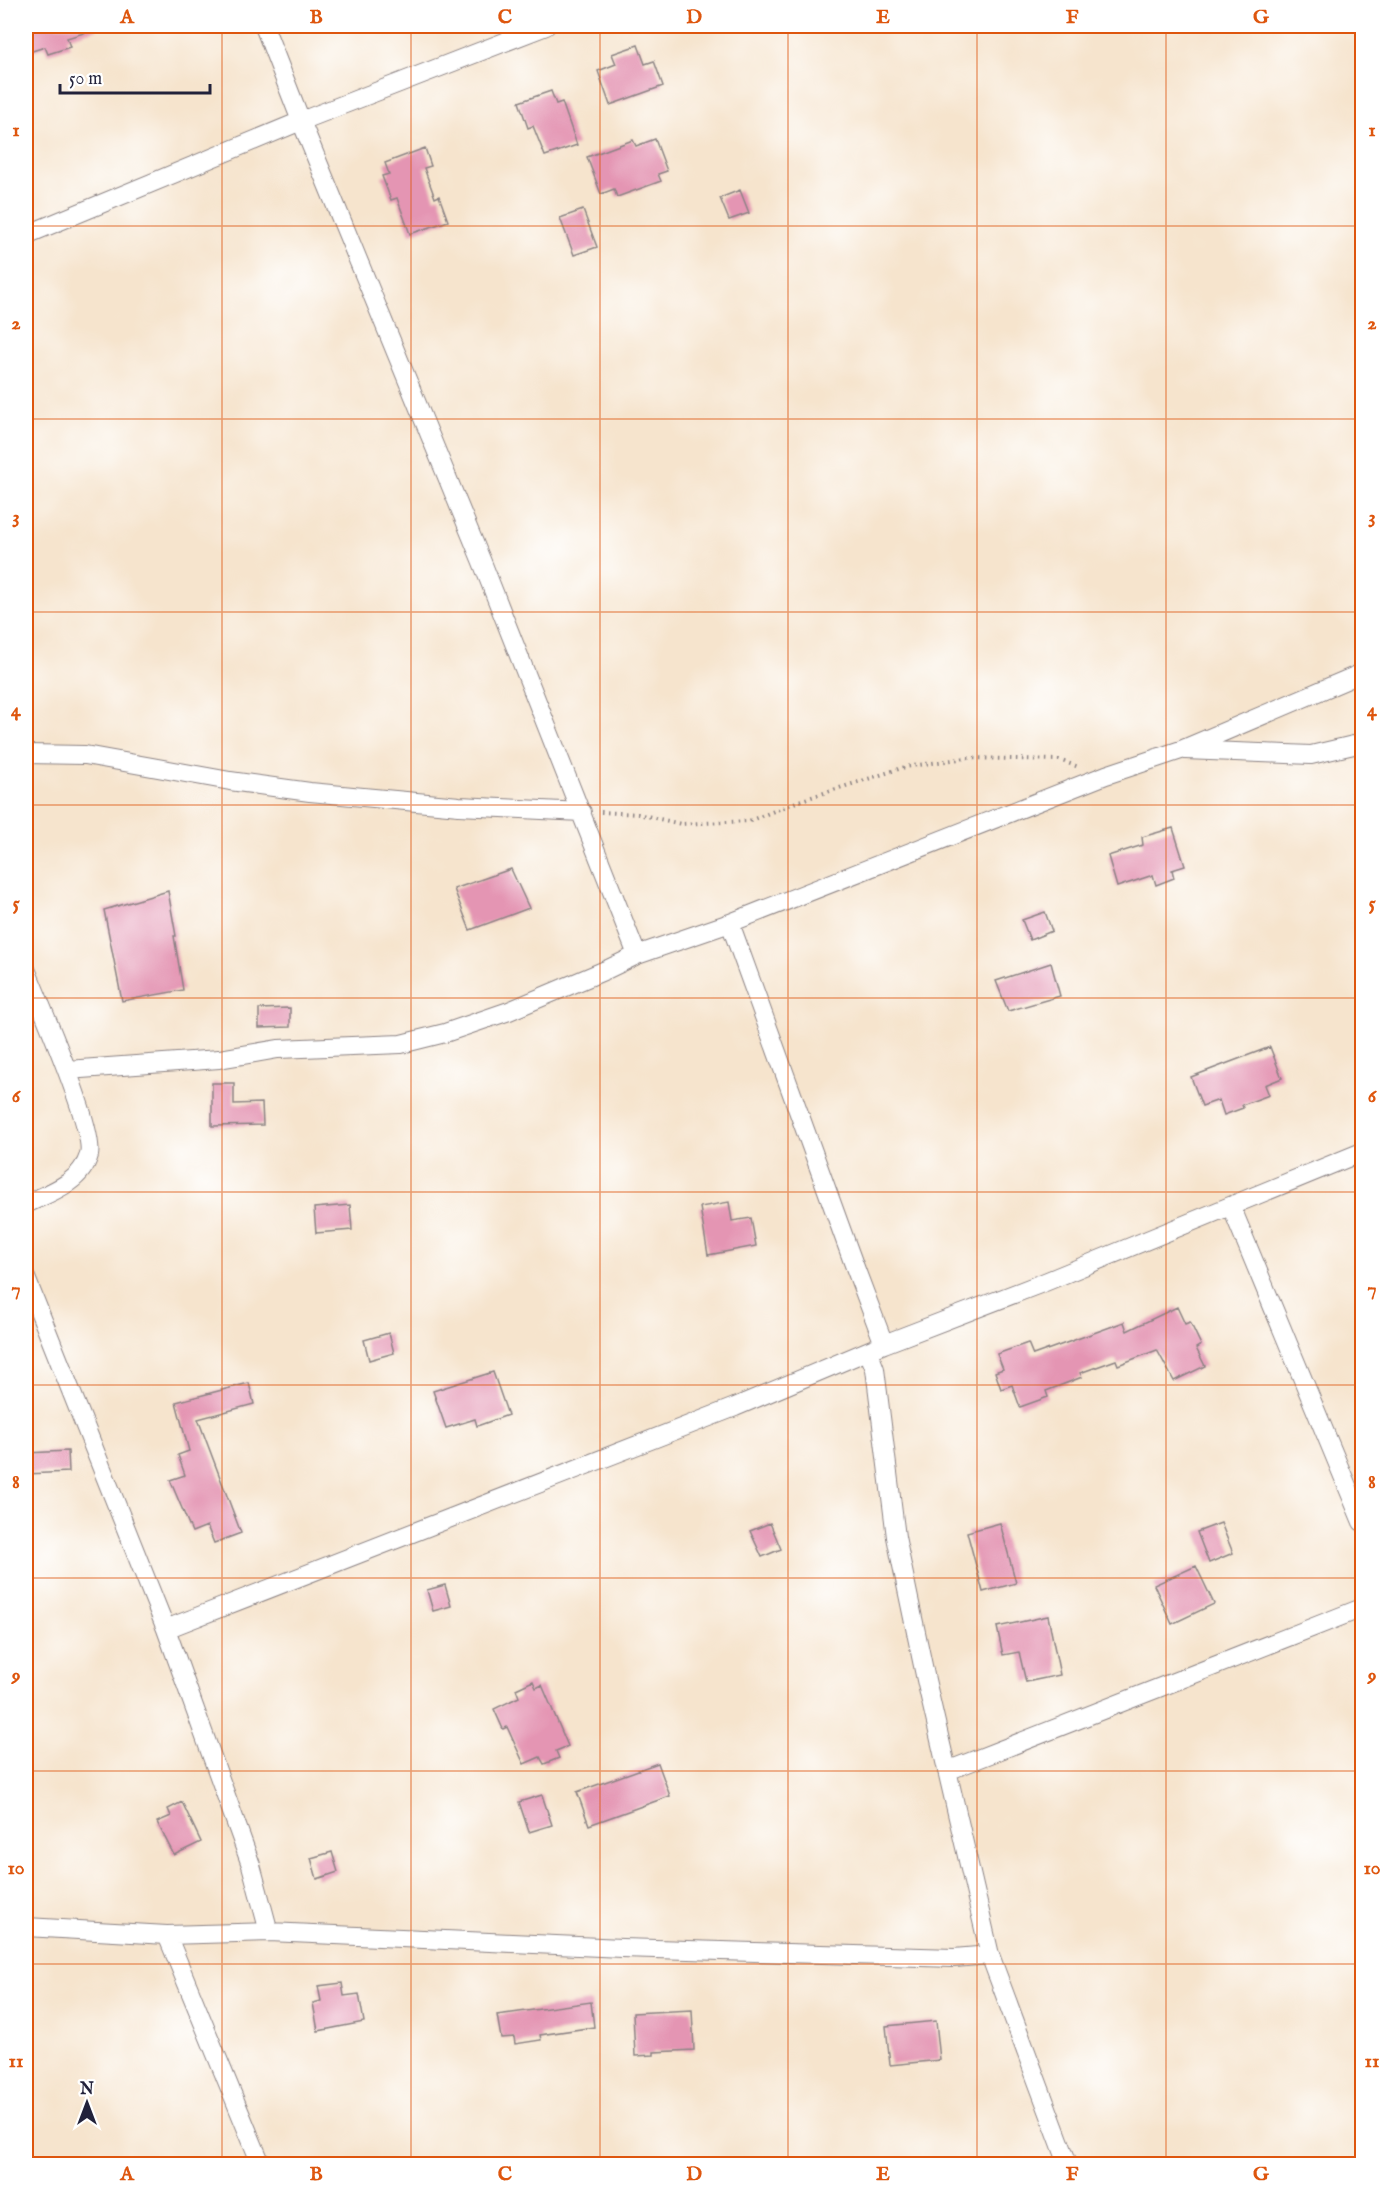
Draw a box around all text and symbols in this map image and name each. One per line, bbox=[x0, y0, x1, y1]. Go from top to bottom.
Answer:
text: A bbox=[119, 5, 135, 30]
text: B bbox=[309, 5, 323, 30]
text: C bbox=[498, 5, 512, 30]
text: D bbox=[686, 5, 702, 30]
text: E bbox=[876, 5, 890, 30]
text: F bbox=[1066, 5, 1079, 30]
text: G bbox=[1253, 5, 1270, 30]
scale bar bbox=[60, 57, 210, 95]
text: 50 m bbox=[69, 68, 102, 91]
text: 1 bbox=[12, 118, 20, 143]
text: 1 bbox=[1368, 118, 1376, 143]
text: 2 bbox=[11, 311, 21, 336]
text: 2 bbox=[1367, 311, 1377, 336]
text: 3 bbox=[12, 505, 20, 530]
text: 3 bbox=[1368, 505, 1376, 530]
text: 4 bbox=[11, 698, 22, 723]
text: 4 bbox=[1367, 698, 1378, 723]
text: 5 bbox=[12, 891, 20, 916]
text: 5 bbox=[1368, 891, 1376, 916]
text: 6 bbox=[12, 1084, 22, 1109]
text: 6 bbox=[1368, 1084, 1378, 1109]
text: 7 bbox=[11, 1277, 21, 1302]
text: 7 bbox=[1367, 1277, 1377, 1302]
text: 8 bbox=[12, 1470, 20, 1495]
text: 8 bbox=[1368, 1470, 1376, 1495]
text: 9 bbox=[11, 1663, 21, 1688]
text: 9 bbox=[1367, 1663, 1377, 1688]
text: 10 bbox=[7, 1856, 25, 1881]
text: 10 bbox=[1363, 1856, 1381, 1881]
text: 11 bbox=[9, 2049, 23, 2074]
text: 11 bbox=[1365, 2049, 1379, 2074]
north arrow bbox=[57, 2073, 117, 2133]
text: N bbox=[79, 2080, 94, 2100]
text: A bbox=[119, 2162, 135, 2187]
text: B bbox=[309, 2162, 323, 2187]
text: C bbox=[498, 2162, 512, 2187]
text: D bbox=[686, 2162, 702, 2187]
text: E bbox=[876, 2162, 890, 2187]
text: F bbox=[1066, 2162, 1079, 2187]
text: G bbox=[1253, 2162, 1270, 2187]

